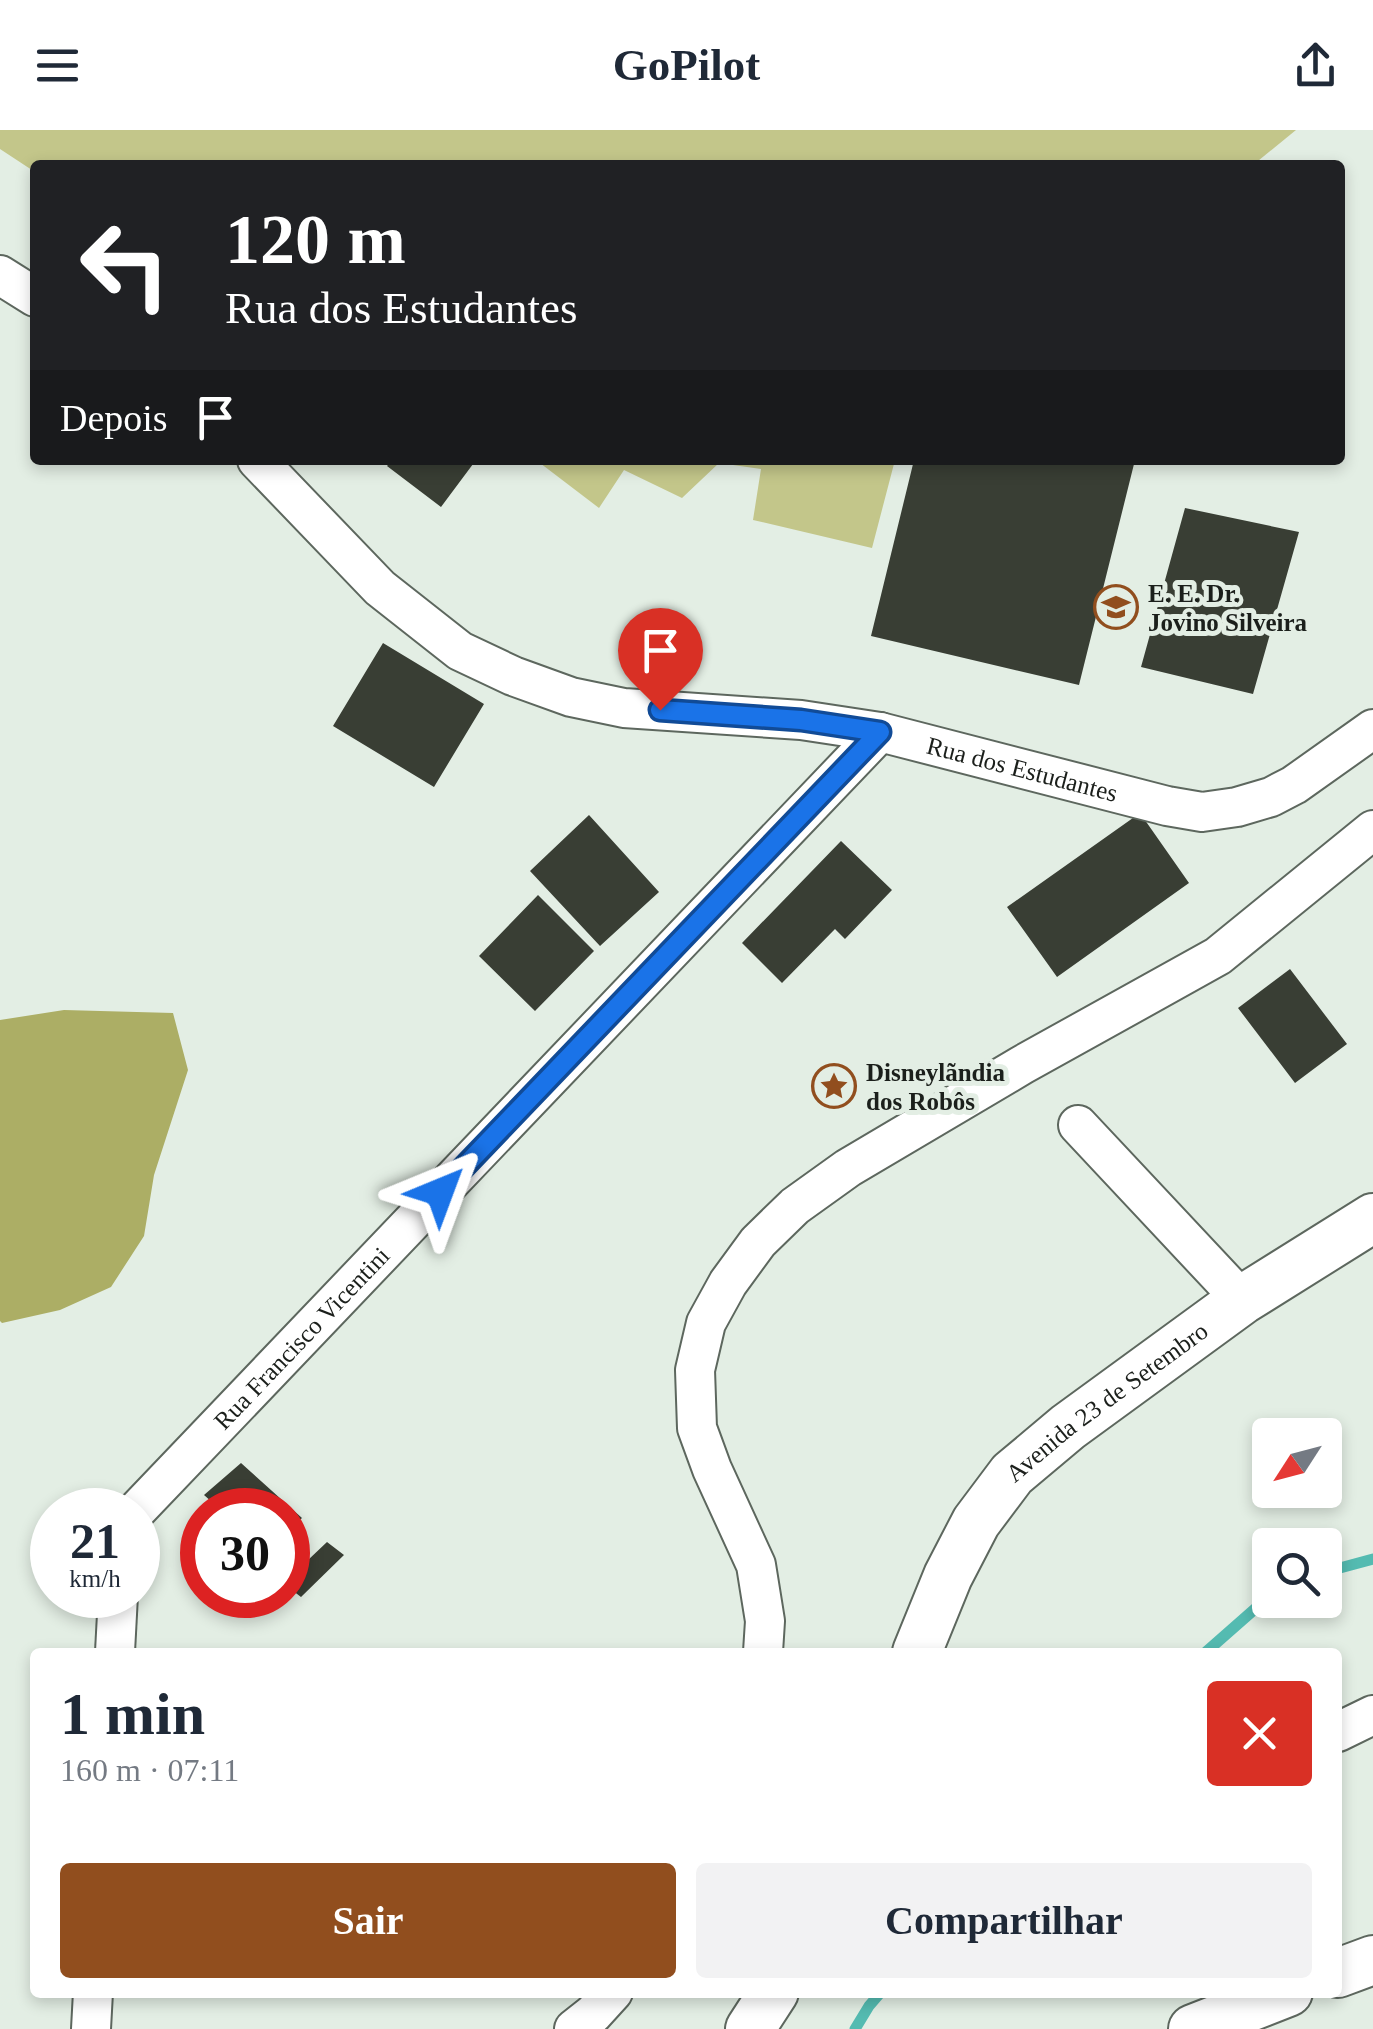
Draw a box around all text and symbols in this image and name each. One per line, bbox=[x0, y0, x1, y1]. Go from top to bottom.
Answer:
icon: menu bbox=[30, 38, 85, 93]
icon: share bbox=[1288, 38, 1343, 93]
text: GoPilot bbox=[613, 40, 760, 90]
icon: left bbox=[60, 200, 190, 330]
text: 120 m bbox=[225, 201, 406, 278]
text: Rua dos Estudantes bbox=[225, 283, 577, 333]
icon: arrive bbox=[188, 390, 243, 445]
text: Depois bbox=[60, 397, 168, 439]
place label: E. E. Dr. Jovino Silveira bbox=[1148, 580, 1308, 636]
school or university icon: E. E. Dr. Jovino Silveira bbox=[1093, 584, 1139, 630]
pin bbox=[618, 608, 703, 711]
icon: arrive bbox=[633, 623, 688, 678]
street label: Rua dos Estudantes bbox=[924, 731, 1120, 806]
place label: Disneylãndia dos Robôs bbox=[866, 1059, 1005, 1115]
place icon: Disneylãndia dos Robôs bbox=[811, 1063, 857, 1109]
position arrow bbox=[388, 1140, 492, 1244]
street label: Rua Francisco Vicentini bbox=[208, 1241, 394, 1434]
street label: Avenida 23 de Setembro bbox=[1000, 1316, 1212, 1487]
north arrow bbox=[1252, 1418, 1342, 1508]
map controls bbox=[1252, 1418, 1342, 1618]
speed limit sign: 30 bbox=[180, 1488, 310, 1618]
text: 21 bbox=[70, 1513, 120, 1569]
button: search bbox=[1252, 1528, 1342, 1618]
text: km/h bbox=[69, 1565, 121, 1592]
text: 1 min bbox=[60, 1681, 205, 1747]
button: close bbox=[1207, 1681, 1312, 1786]
text: 160 m · 07:11 bbox=[60, 1752, 239, 1788]
button: Sair bbox=[60, 1863, 676, 1978]
button: Compartilhar bbox=[696, 1863, 1312, 1978]

